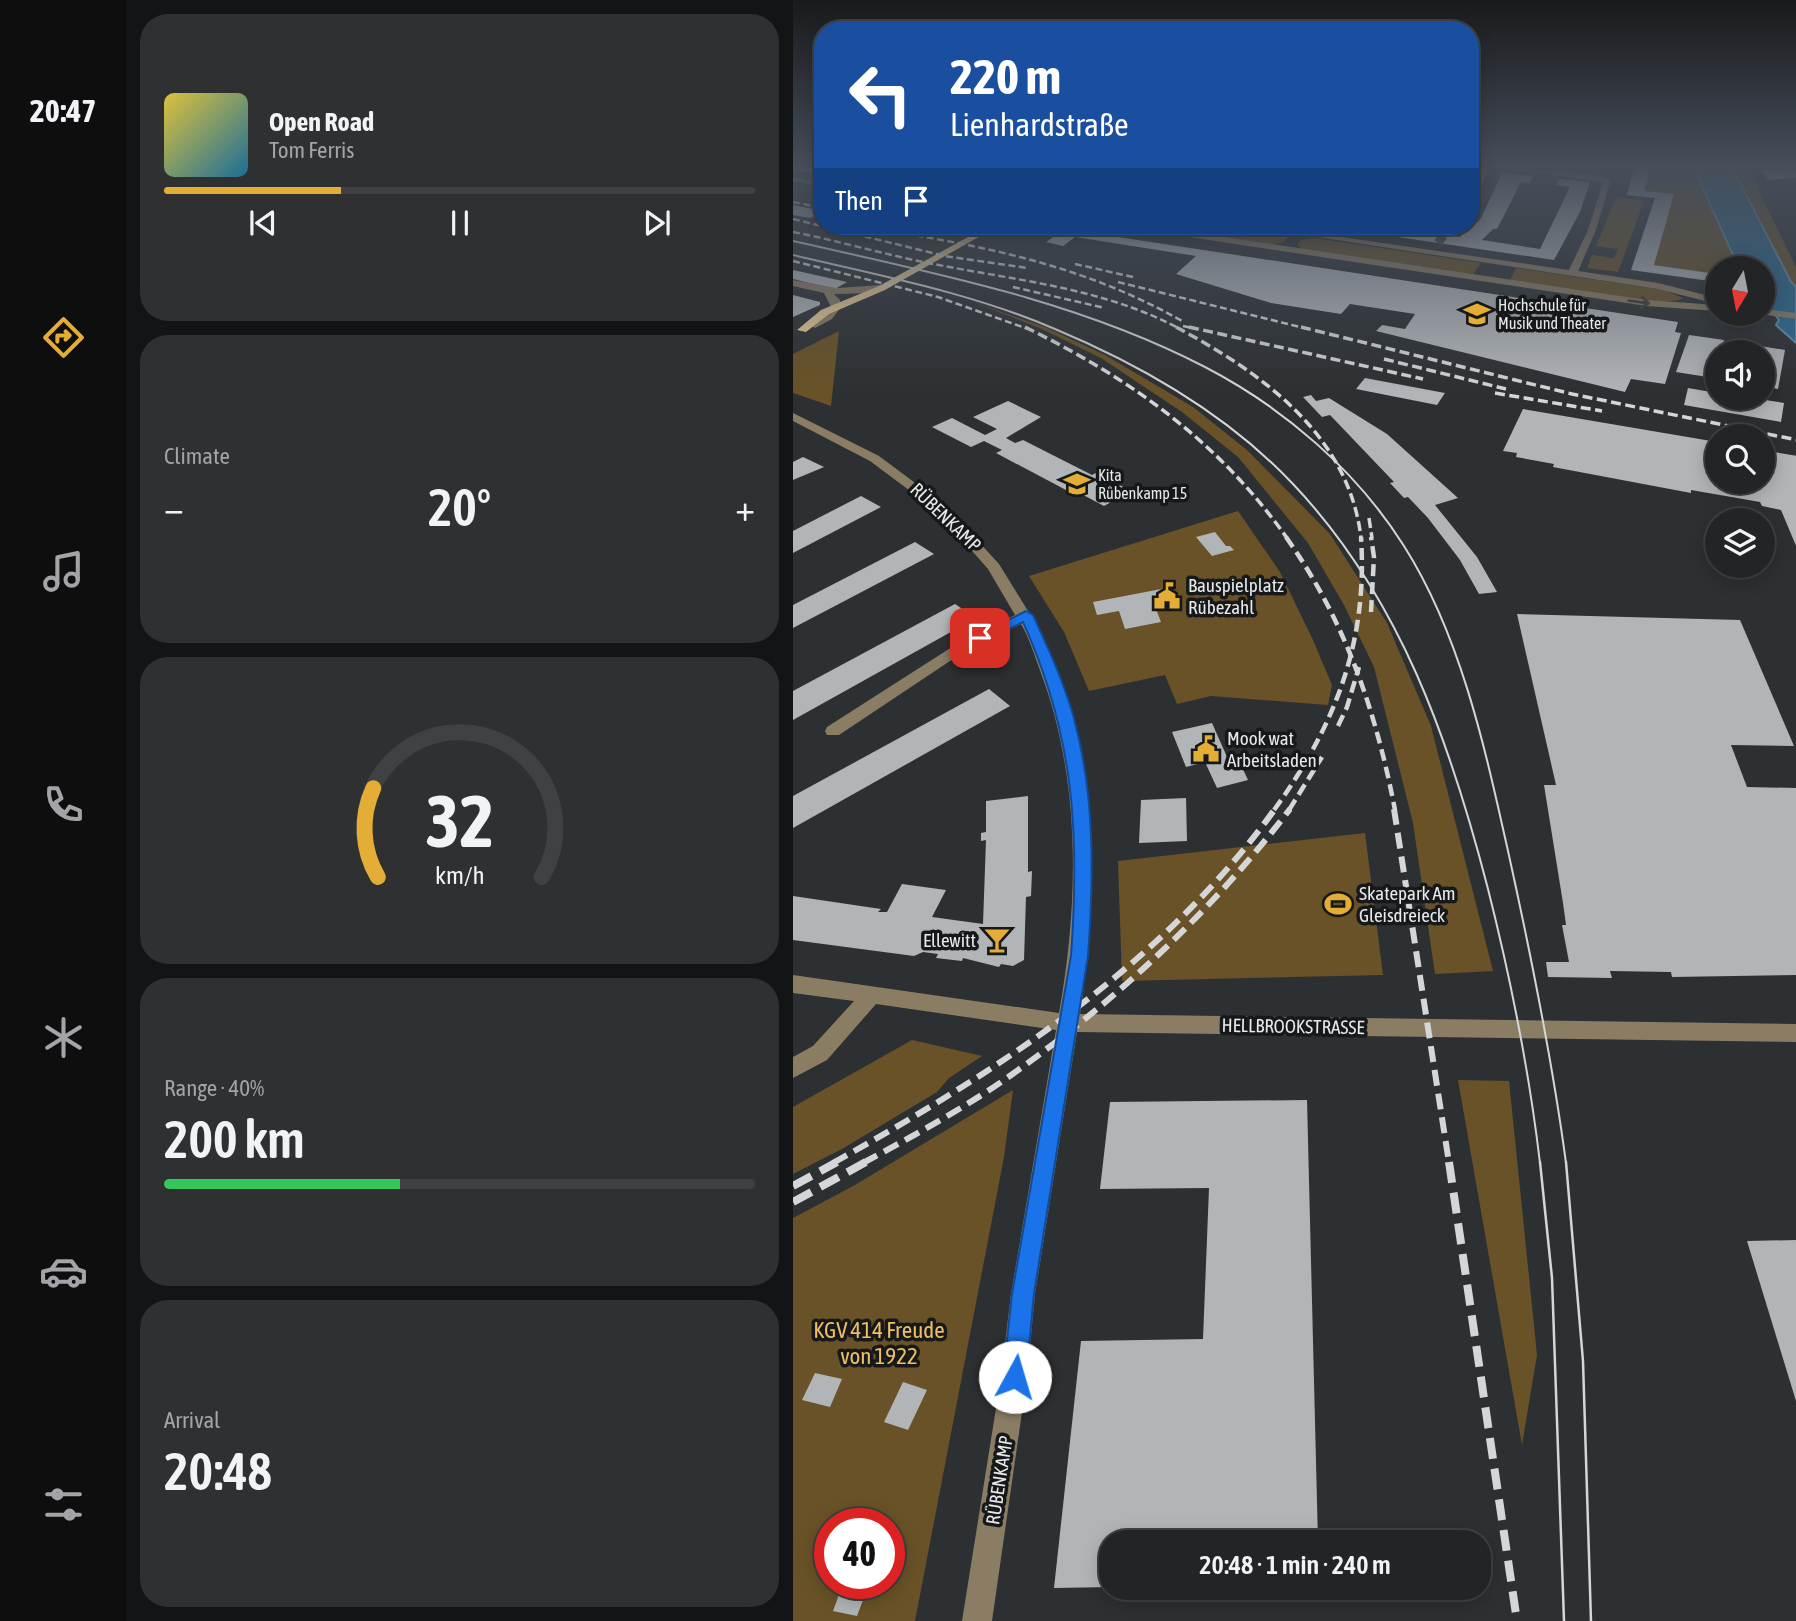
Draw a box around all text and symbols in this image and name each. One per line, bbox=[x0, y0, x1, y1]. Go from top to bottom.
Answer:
text: 220 m bbox=[950, 48, 1061, 104]
icon: left bbox=[835, 49, 926, 140]
text: 20:47 bbox=[30, 92, 96, 129]
text: Lienhardstraße bbox=[950, 106, 1129, 143]
text: Open Road bbox=[269, 107, 374, 137]
text: Tom Ferris bbox=[269, 137, 354, 163]
icon: arrive bbox=[897, 182, 935, 220]
text: Then bbox=[835, 186, 883, 216]
icon: previous bbox=[244, 204, 282, 242]
icon: pause bbox=[441, 204, 479, 242]
icon: next bbox=[638, 204, 676, 242]
north arrow bbox=[1705, 256, 1775, 326]
map controls bbox=[1705, 256, 1775, 578]
one-way arrow bbox=[1627, 295, 1650, 308]
place label: Hochschule für Musik und Theater bbox=[1498, 296, 1606, 332]
school or university icon: Hochschule für Musik und Theater bbox=[1462, 299, 1492, 329]
icon: directions bbox=[39, 313, 88, 362]
button: sound bbox=[1705, 340, 1775, 410]
button: search bbox=[1705, 424, 1775, 494]
text: Climate bbox=[164, 443, 230, 469]
place label: Kita Rübenkamp 15 bbox=[1098, 466, 1187, 503]
school or university icon: Kita Rübenkamp 15 bbox=[1062, 469, 1092, 499]
text: 20° bbox=[428, 477, 491, 537]
street label: RÜBENKAMP bbox=[906, 478, 986, 556]
text: − bbox=[164, 486, 184, 529]
text: + bbox=[735, 486, 755, 529]
button: layers bbox=[1705, 508, 1775, 578]
icon: music bbox=[39, 547, 88, 596]
place label: Bauspielplatz Rübezahl bbox=[1188, 574, 1284, 618]
public building icon: Bauspielplatz Rübezahl bbox=[1152, 581, 1182, 611]
pin bbox=[950, 608, 1010, 668]
icon: arrive bbox=[961, 619, 999, 657]
place label: Mook wat Arbeitsladen bbox=[1227, 727, 1317, 771]
public building icon: Mook wat Arbeitsladen bbox=[1191, 734, 1221, 764]
text: 32 bbox=[425, 779, 494, 862]
icon: phone bbox=[39, 780, 88, 829]
text: km/h bbox=[435, 860, 484, 888]
place label: Skatepark Am Gleisdreieck bbox=[1359, 882, 1455, 926]
sports icon: Skatepark Am Gleisdreieck bbox=[1323, 889, 1353, 919]
bar icon: Ellewitt bbox=[982, 925, 1012, 955]
place label: Ellewitt bbox=[923, 929, 976, 951]
icon: climate bbox=[39, 1013, 88, 1062]
street label: HELLBROOKSTRASSE bbox=[1221, 1014, 1365, 1038]
text: Range · 40% bbox=[164, 1075, 264, 1101]
text: 200 km bbox=[164, 1109, 305, 1169]
icon: car bbox=[39, 1247, 88, 1296]
park label: KGV 414 Freude von 1922 bbox=[813, 1317, 945, 1369]
position arrow bbox=[978, 1340, 1052, 1414]
text: Arrival bbox=[164, 1407, 220, 1433]
street label: RÜBENKAMP bbox=[981, 1434, 1017, 1526]
text: 20:48 bbox=[164, 1441, 272, 1501]
icon: filters bbox=[39, 1480, 88, 1529]
speed limit sign: 40 bbox=[814, 1508, 905, 1599]
text: 20:48 · 1 min · 240 m bbox=[1199, 1550, 1391, 1580]

